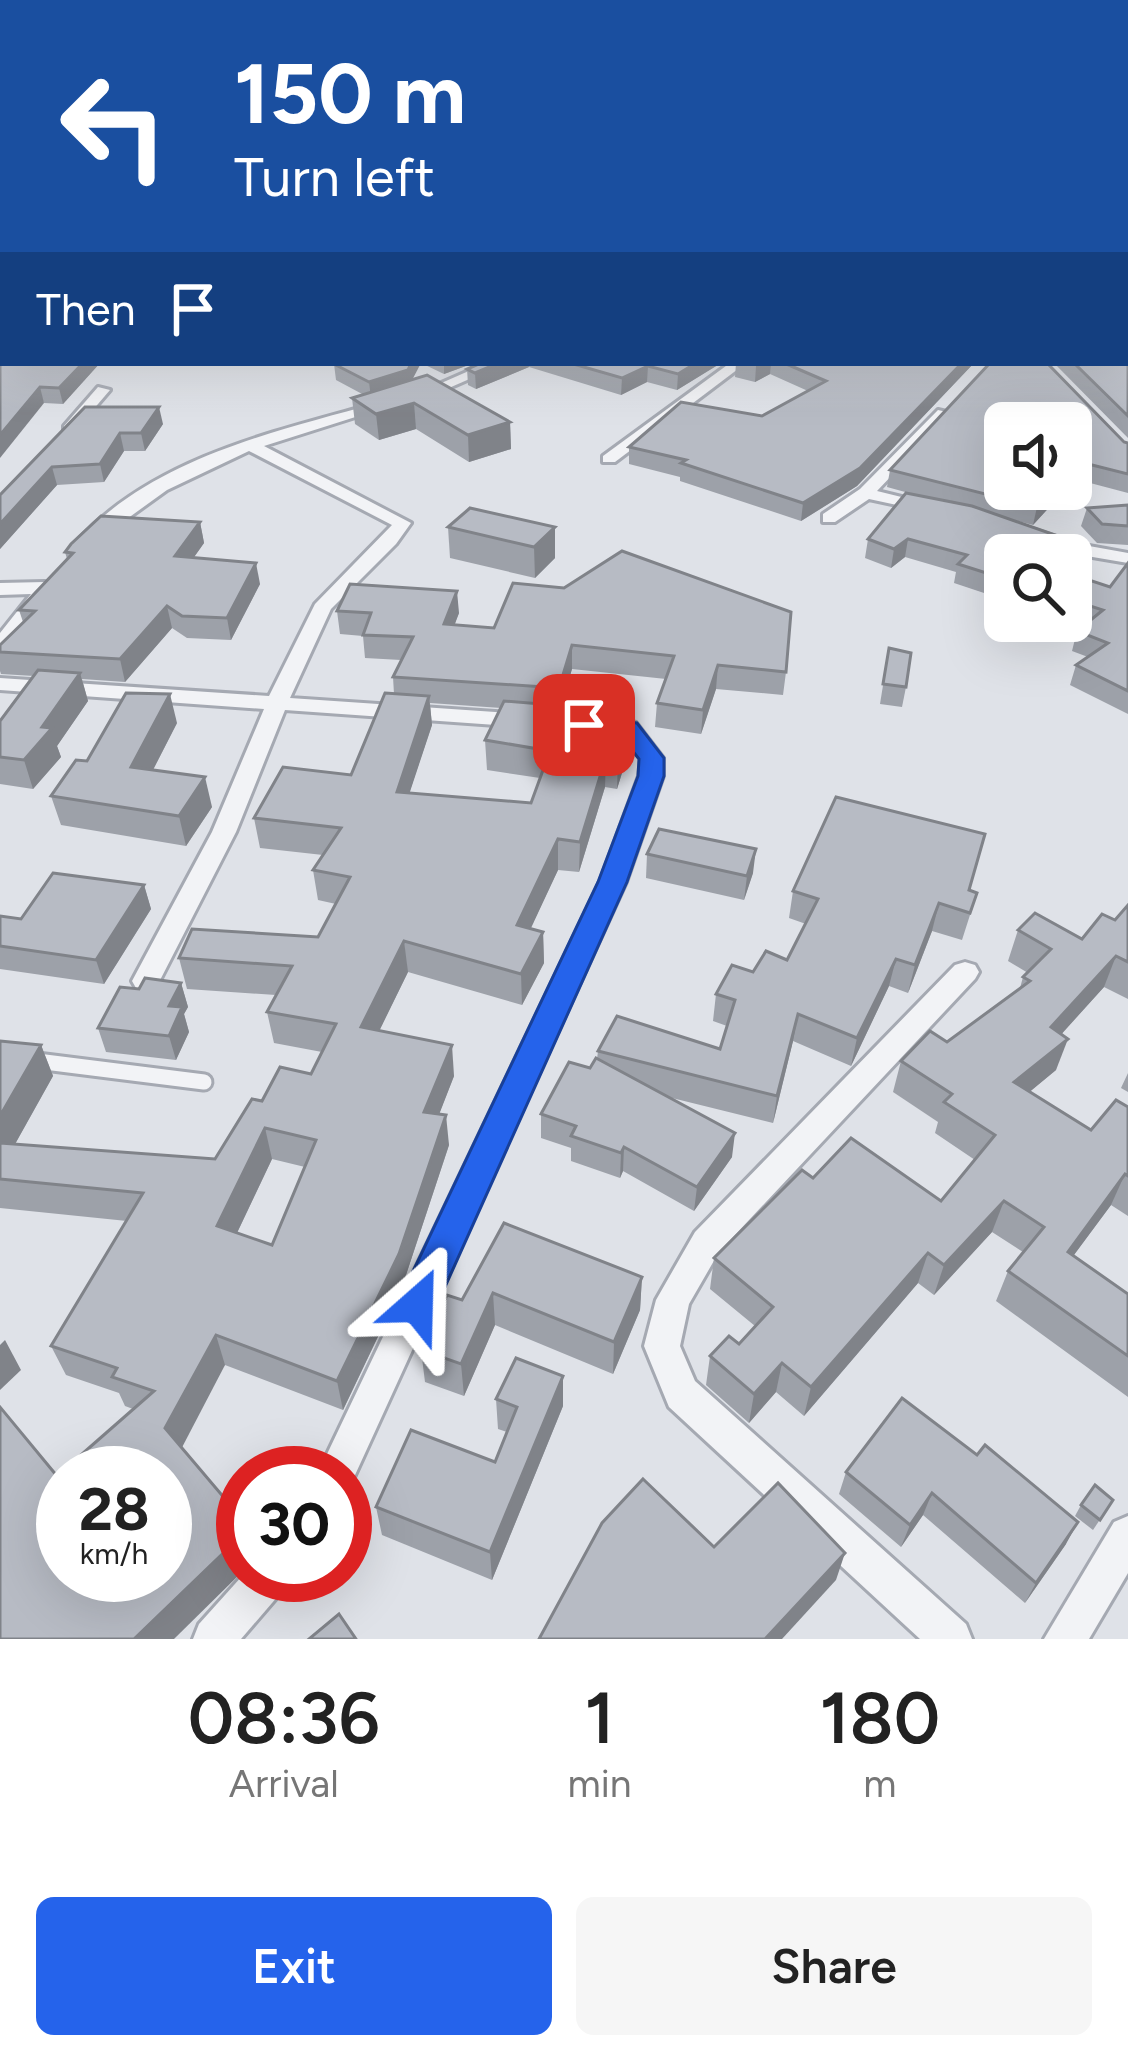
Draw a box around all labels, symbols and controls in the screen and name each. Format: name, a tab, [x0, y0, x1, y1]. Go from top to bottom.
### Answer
text: 150 m	[234, 43, 466, 144]
icon: left	[36, 48, 192, 204]
text: Turn left	[234, 145, 435, 210]
icon: arrive	[160, 276, 226, 342]
text: Then	[36, 282, 136, 336]
map controls	[984, 402, 1092, 642]
button: sound	[984, 402, 1092, 510]
button: search	[984, 534, 1092, 642]
pin	[533, 674, 635, 776]
icon: arrive	[551, 692, 617, 758]
position arrow	[354, 1242, 480, 1368]
speed limit sign: 30	[216, 1446, 372, 1602]
text: 28	[78, 1473, 150, 1545]
text: km/h	[80, 1535, 148, 1572]
text: 08:36	[188, 1675, 380, 1761]
text: 1	[584, 1675, 615, 1761]
text: 180	[819, 1675, 940, 1761]
text: Arrival	[229, 1760, 339, 1807]
text: min	[568, 1760, 632, 1807]
text: m	[863, 1760, 896, 1807]
button: Exit	[36, 1897, 552, 2035]
button: Share	[576, 1897, 1092, 2035]

